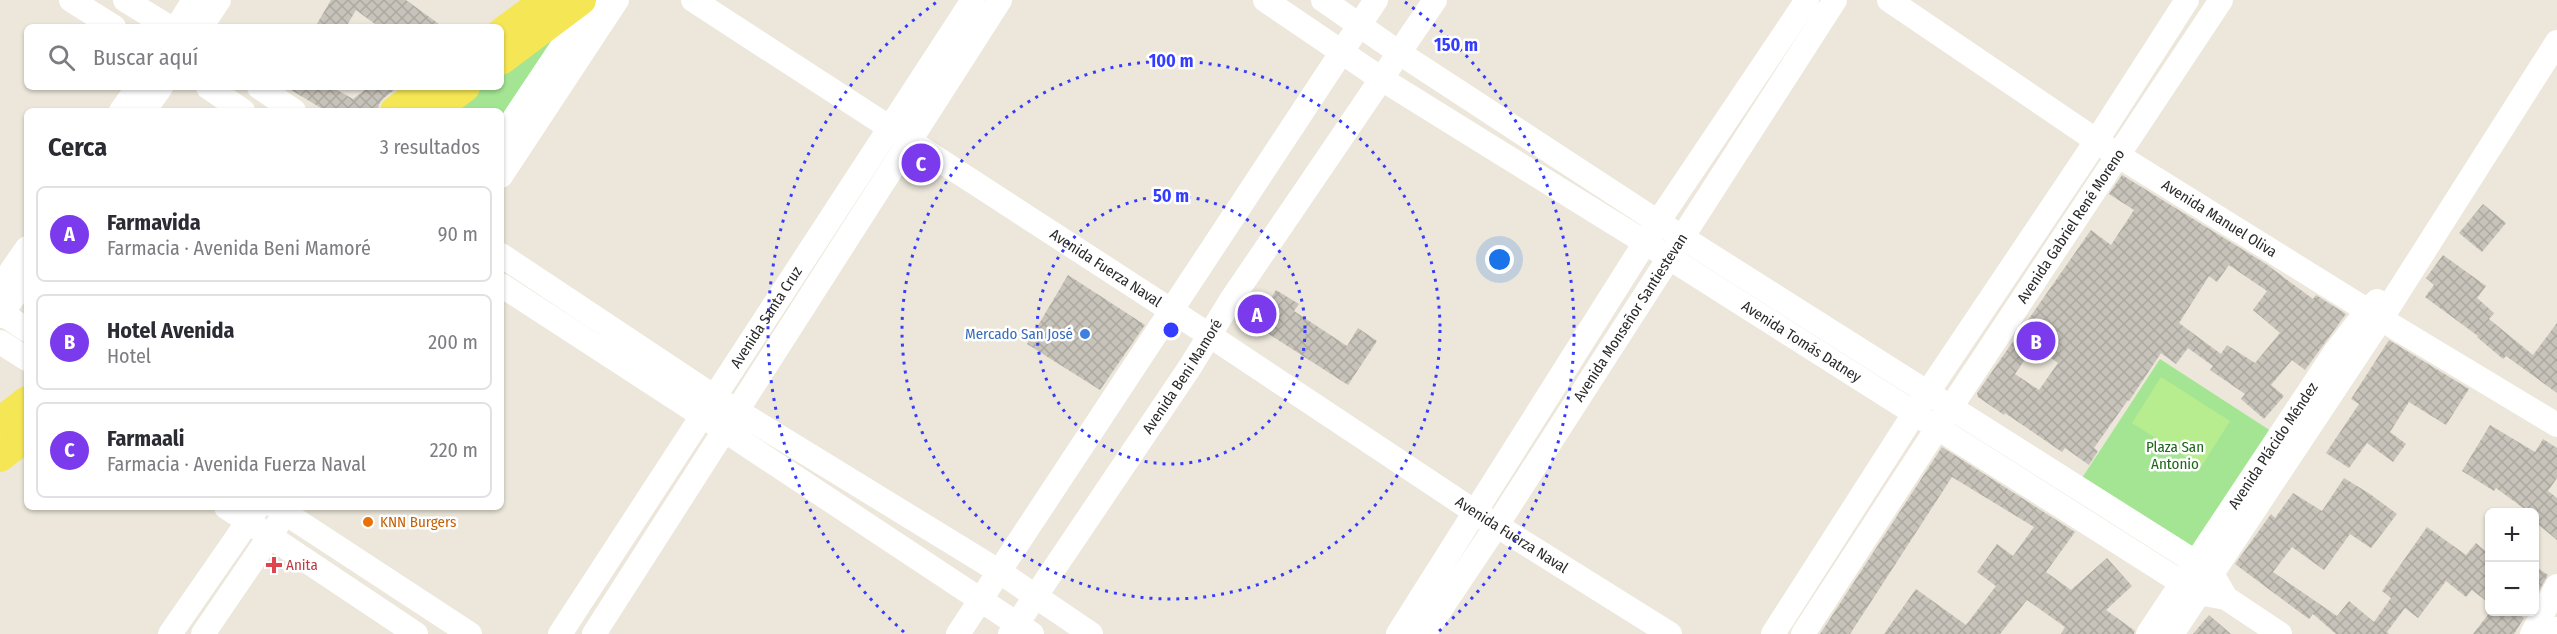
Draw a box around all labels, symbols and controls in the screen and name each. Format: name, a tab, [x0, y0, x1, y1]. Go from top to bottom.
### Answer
search box	[24, 24, 504, 90]
text: 150 m	[1434, 34, 1478, 56]
icon: search	[45, 41, 78, 74]
text: Buscar aquí	[93, 44, 198, 71]
text: 100 m	[1149, 50, 1193, 72]
text: Cerca	[48, 132, 107, 163]
text: 3 resultados	[380, 135, 480, 159]
pin: C	[902, 140, 940, 186]
street label: Avenida Gabriel René Moreno	[2013, 146, 2129, 307]
street label: Avenida Manuel Oliva	[2158, 176, 2280, 261]
text: 50 m	[1153, 185, 1189, 207]
text: Farmavida	[107, 209, 201, 236]
text: A	[64, 222, 75, 246]
text: 90 m	[438, 222, 478, 246]
street label: Avenida Fuerza Naval	[1046, 225, 1165, 311]
street label: Avenida Monseñor Santiestevan	[1570, 230, 1691, 405]
text: Farmacia · Avenida Beni Mamoré	[107, 236, 371, 260]
your location	[1485, 245, 1514, 274]
street label: Avenida Santa Cruz	[727, 263, 806, 371]
pin: A	[1238, 292, 1276, 336]
street label: Avenida Tomás Datney	[1738, 297, 1865, 386]
street label: Avenida Beni Mamoré	[1139, 316, 1226, 437]
text: Hotel Avenida	[107, 317, 235, 344]
pin: B	[2016, 318, 2056, 364]
centre of rings	[1161, 320, 1181, 340]
place label: Mercado San José	[965, 325, 1073, 343]
marker: Mercado San José	[1078, 327, 1092, 341]
text: B	[64, 330, 75, 354]
text: 200 m	[428, 330, 478, 354]
text: Hotel	[107, 344, 151, 368]
street label: Avenida Plácido Méndez	[2224, 379, 2322, 513]
text: Farmaali	[107, 425, 184, 452]
text: C	[64, 438, 75, 462]
text: 220 m	[430, 438, 478, 462]
park label: Plaza San Antonio	[2146, 438, 2204, 473]
text: Farmacia · Avenida Fuerza Naval	[107, 452, 366, 476]
street label: Avenida Fuerza Naval	[1452, 493, 1571, 577]
map controls	[2485, 508, 2539, 616]
button: +	[2485, 508, 2539, 562]
place label: KNN Burgers	[380, 513, 456, 531]
marker: KNN Burgers	[361, 515, 375, 529]
place label: Anita	[286, 556, 318, 574]
marker: Anita	[267, 558, 281, 572]
button: −	[2485, 562, 2539, 616]

